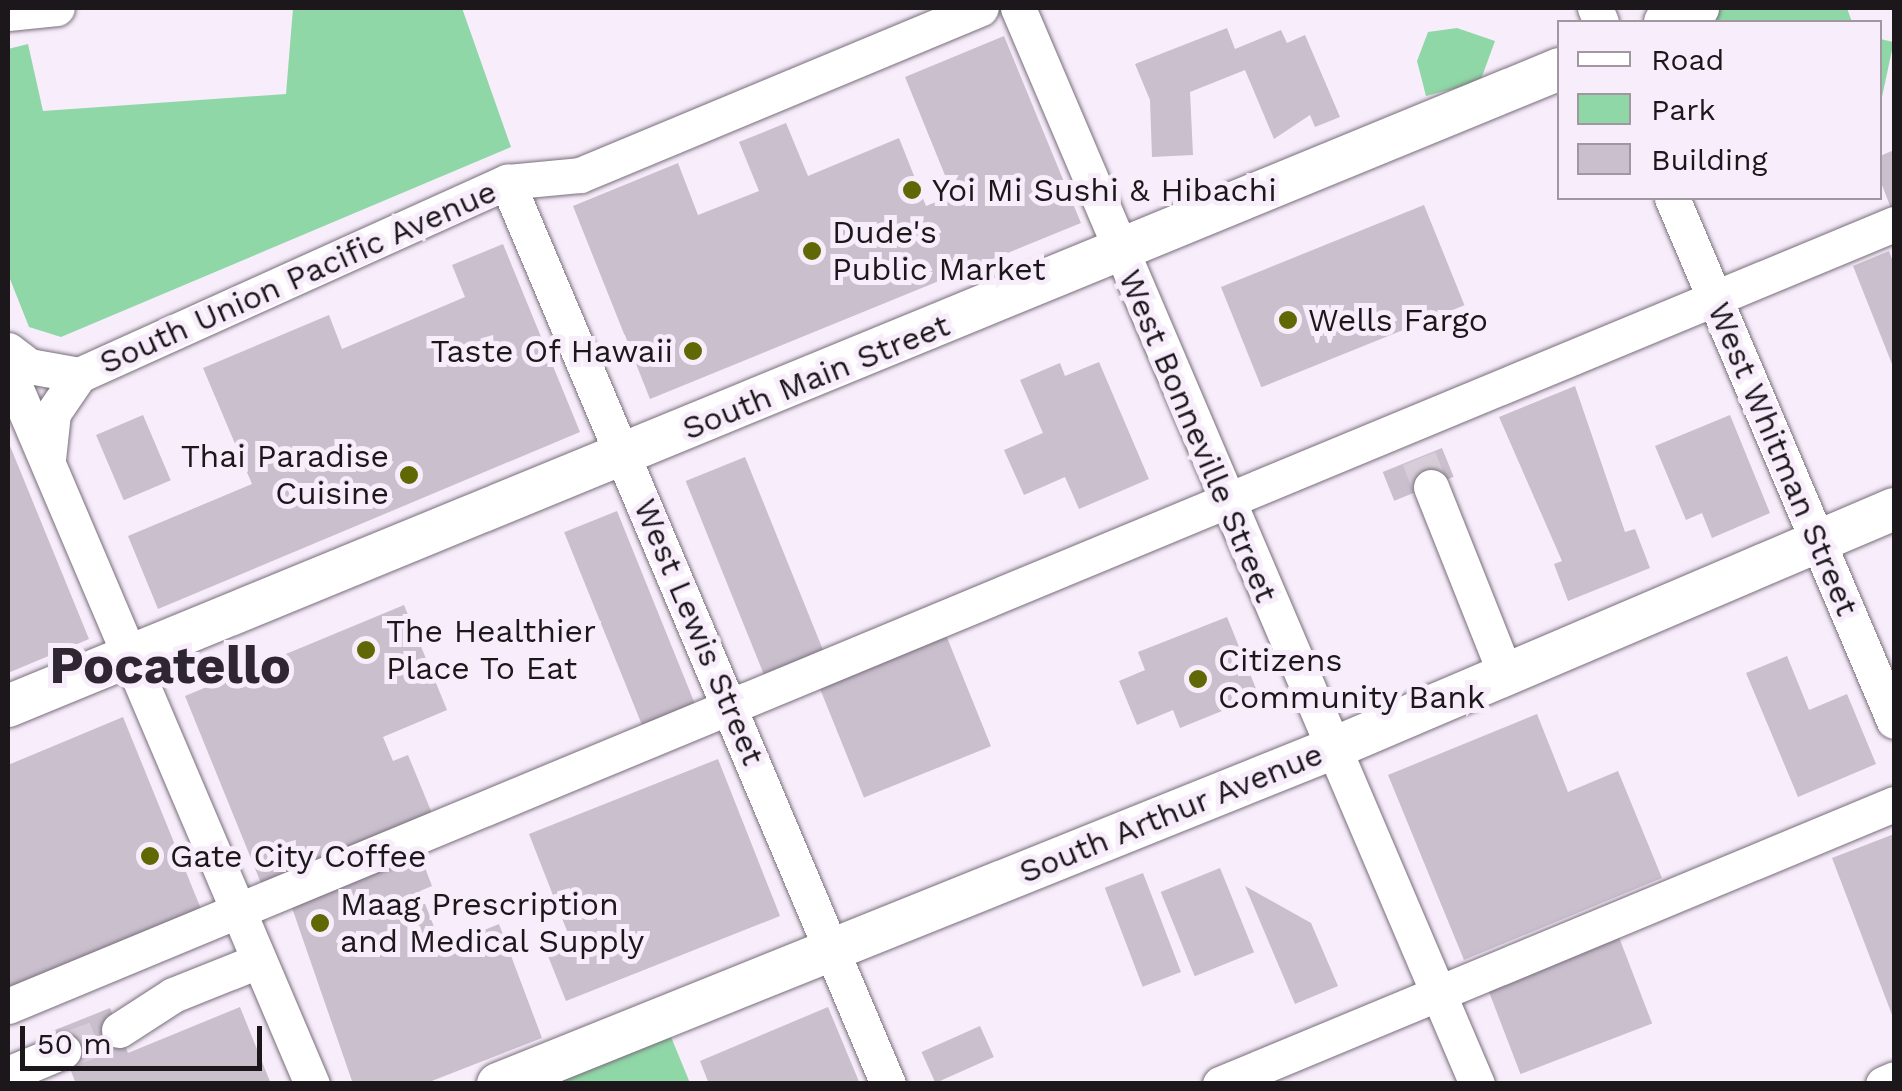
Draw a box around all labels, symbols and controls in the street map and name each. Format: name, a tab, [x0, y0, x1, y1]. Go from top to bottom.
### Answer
legend	[1557, 20, 1882, 200]
text: Road	[1651, 42, 1724, 77]
text: Park	[1651, 92, 1716, 127]
text: Building	[1651, 142, 1768, 177]
place label: Yoi Mi Sushi & Hibachi	[932, 171, 1277, 209]
street label: South Union Pacific Avenue	[93, 172, 503, 382]
marker: Yoi Mi Sushi & Hibachi	[901, 179, 923, 201]
place label: Dude's Public Market	[832, 214, 1046, 289]
marker: Dude's Public Market	[801, 240, 823, 262]
street label: West Bonneville Street	[1110, 264, 1286, 608]
street label: West Whitman Street	[1699, 296, 1867, 622]
place label: Wells Fargo	[1308, 301, 1488, 339]
street label: South Main Street	[677, 306, 955, 448]
marker: Wells Fargo	[1277, 309, 1299, 331]
place label: Taste Of Hawaii	[429, 332, 673, 370]
marker: Taste Of Hawaii	[682, 340, 704, 362]
place label: Thai Paradise Cuisine	[181, 438, 389, 513]
marker: Thai Paradise Cuisine	[398, 464, 420, 486]
street label: West Lewis Street	[626, 493, 772, 771]
place label: The Healthier Place To Eat	[386, 613, 596, 688]
district label: Pocatello	[49, 635, 291, 697]
marker: The Healthier Place To Eat	[355, 639, 377, 661]
place label: Citizens Community Bank	[1218, 642, 1486, 717]
marker: Citizens Community Bank	[1187, 668, 1209, 690]
street label: South Arthur Avenue	[1012, 734, 1330, 892]
place label: Gate City Coffee	[170, 837, 427, 875]
marker: Gate City Coffee	[139, 845, 161, 867]
place label: Maag Prescription and Medical Supply	[340, 886, 645, 961]
marker: Maag Prescription and Medical Supply	[309, 912, 331, 934]
scale bar	[25, 1006, 268, 1068]
text: 50 m	[37, 1026, 112, 1061]

